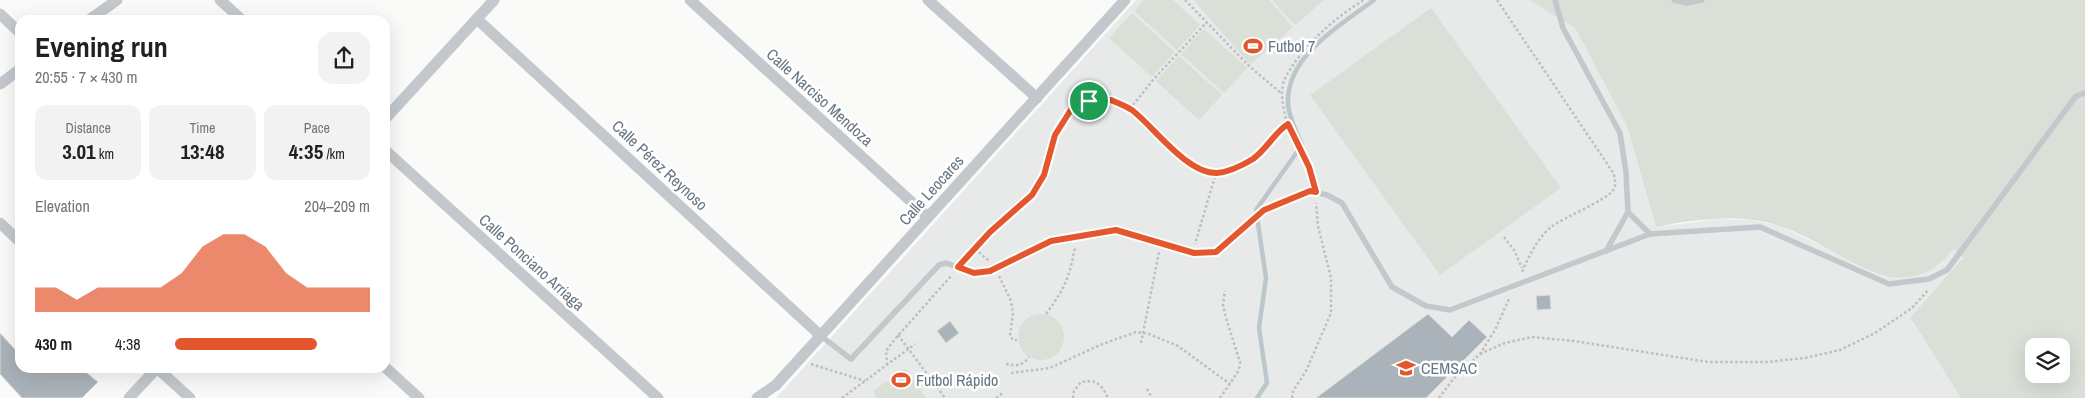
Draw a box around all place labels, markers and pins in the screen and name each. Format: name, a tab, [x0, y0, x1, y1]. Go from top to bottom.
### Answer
sports icon: Futbol 7	[1242, 35, 1264, 57]
place label: Futbol 7	[1268, 35, 1315, 57]
pin	[1068, 80, 1110, 122]
school or university icon: CEMSAC	[1395, 357, 1417, 379]
place label: CEMSAC	[1421, 357, 1477, 379]
sports icon: Futbol Rápido	[890, 369, 912, 391]
place label: Futbol Rápido	[916, 369, 998, 391]

